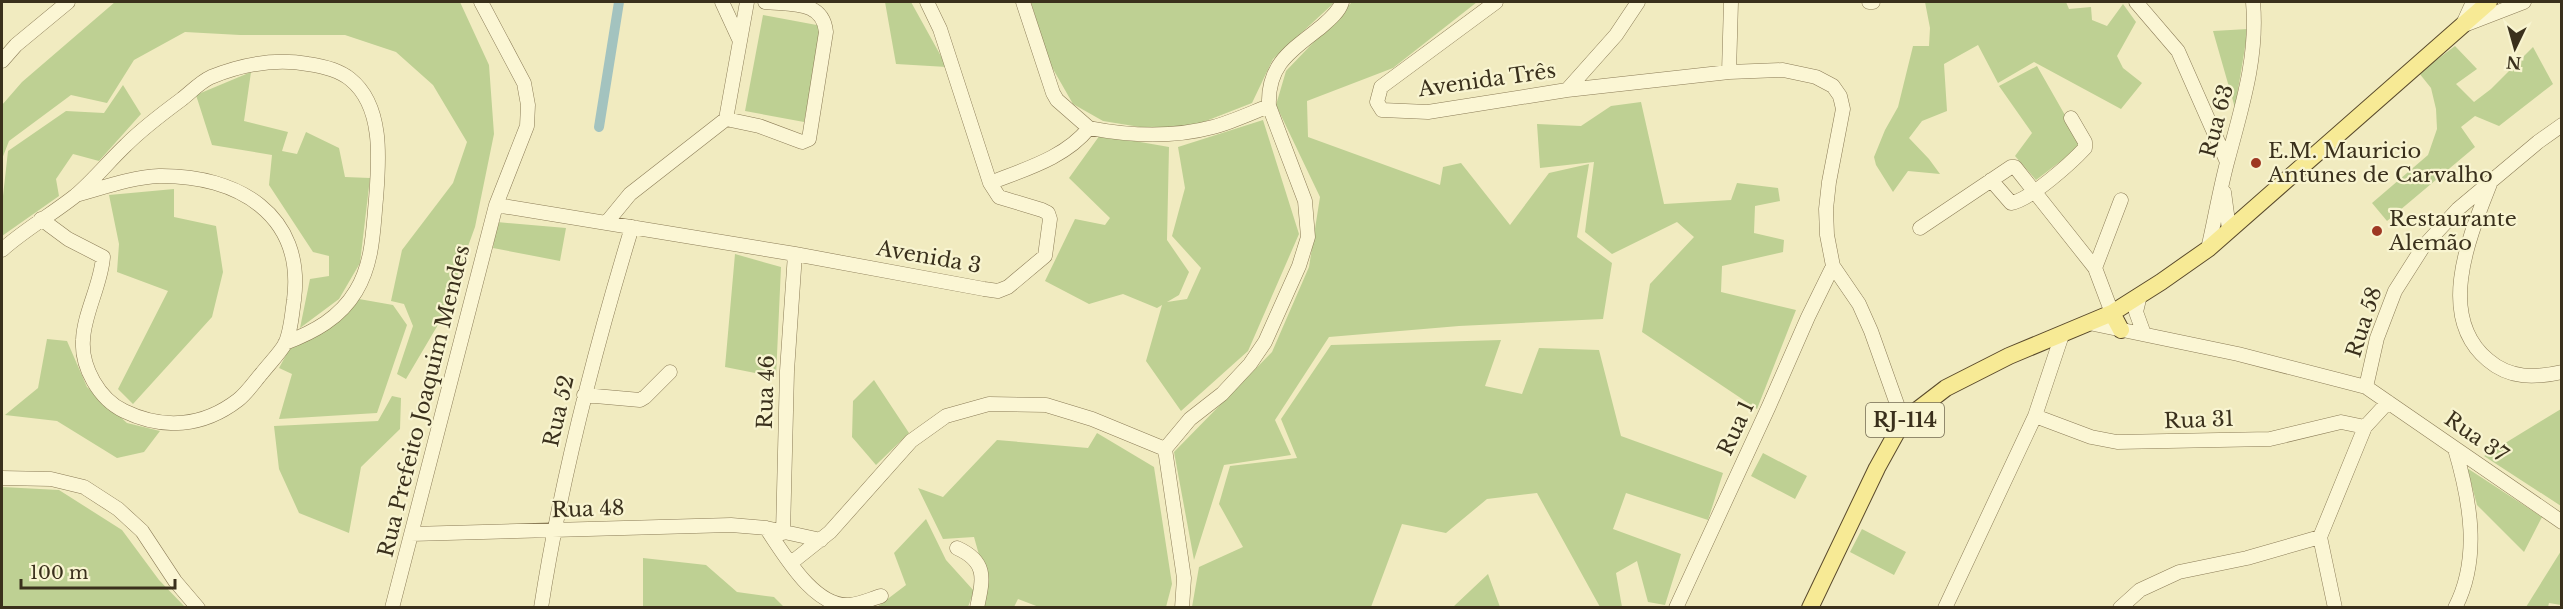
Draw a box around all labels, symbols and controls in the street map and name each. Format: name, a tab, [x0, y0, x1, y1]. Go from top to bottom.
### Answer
north arrow	[2485, 18, 2545, 78]
text: N	[2505, 52, 2522, 74]
street label: Avenida Três	[1416, 57, 1557, 103]
street label: Rua 63	[2195, 82, 2239, 160]
place label: E.M. Mauricio Antunes de Carvalho	[2267, 138, 2493, 188]
marker: E.M. Mauricio Antunes de Carvalho	[2249, 156, 2263, 170]
place label: Restaurante Alemão	[2388, 206, 2517, 256]
marker: Restaurante Alemão	[2370, 224, 2384, 238]
street label: Avenida 3	[874, 235, 983, 279]
street label: Rua Prefeito Joaquim Mendes	[373, 242, 475, 560]
street label: Rua 58	[2340, 283, 2388, 361]
street label: Rua 46	[752, 355, 780, 429]
street label: Rua 52	[538, 373, 580, 449]
street label: Rua 1	[1712, 396, 1760, 460]
road number: RJ-114	[1866, 403, 1944, 437]
street label: Rua 31	[2163, 406, 2235, 434]
street label: Rua 37	[2439, 406, 2513, 468]
street label: Rua 48	[551, 495, 625, 523]
scale bar	[21, 552, 176, 590]
text: 100 m	[30, 562, 88, 584]

